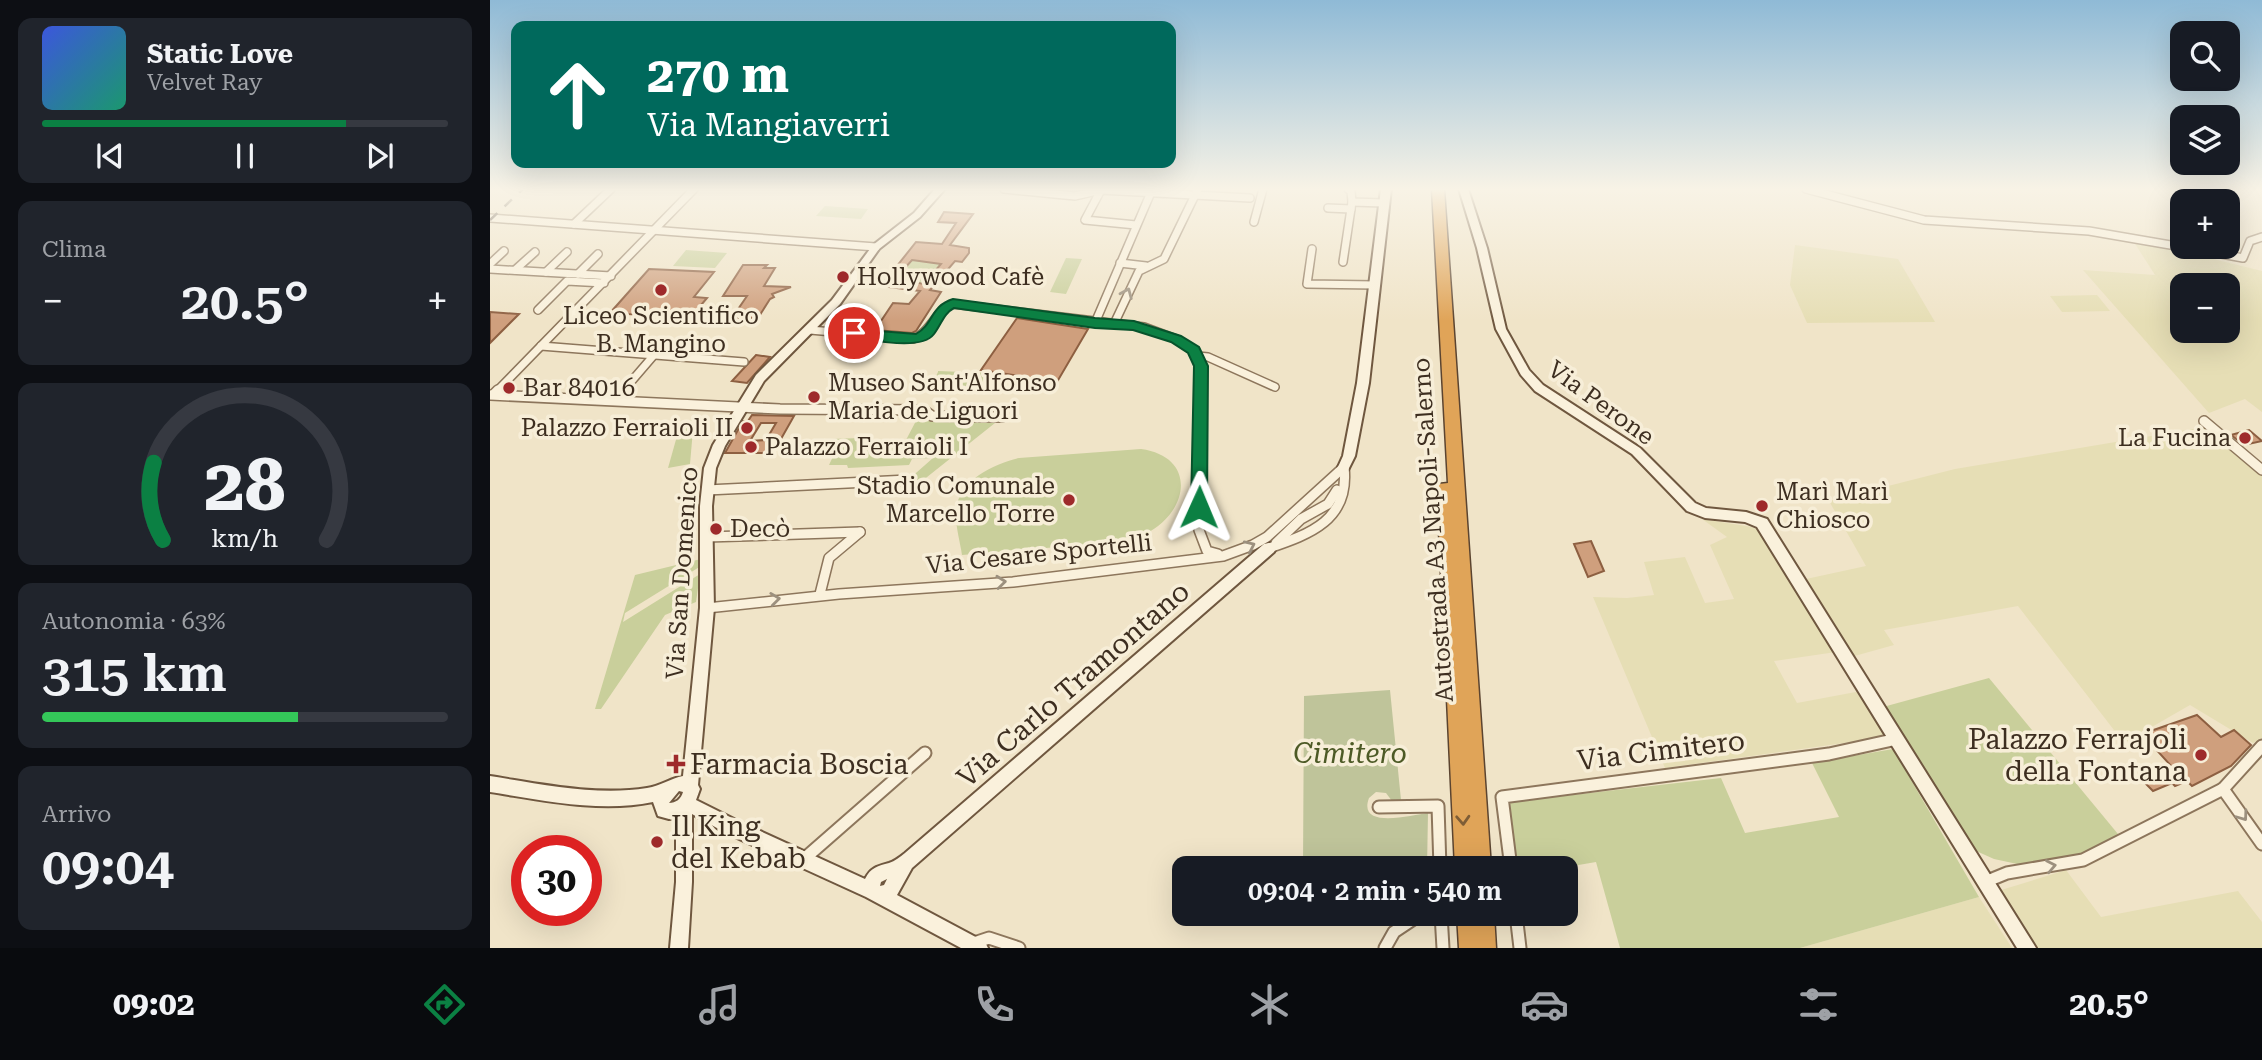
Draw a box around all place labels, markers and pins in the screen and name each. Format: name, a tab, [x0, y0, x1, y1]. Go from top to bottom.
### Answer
place label: Hollywood Cafè	[857, 263, 1044, 291]
marker: Hollywood Cafè	[835, 269, 851, 285]
marker: Liceo Scientifico B. Mangino	[653, 282, 669, 298]
place label: Liceo Scientifico B. Mangino	[563, 302, 759, 358]
pin	[824, 303, 884, 363]
place label: Museo Sant'Alfonso Maria de Liguori	[828, 369, 1057, 425]
place label: Bar 84016	[523, 374, 635, 402]
marker: Bar 84016	[501, 380, 517, 396]
marker: Museo Sant'Alfonso Maria de Liguori	[806, 389, 822, 405]
place label: Palazzo Ferraioli II	[521, 414, 733, 442]
marker: Palazzo Ferraioli II	[739, 420, 755, 436]
place label: La Fucina	[2118, 424, 2231, 452]
marker: La Fucina	[2237, 430, 2253, 446]
place label: Palazzo Ferraioli I	[765, 433, 968, 461]
marker: Palazzo Ferraioli I	[743, 439, 759, 455]
place label: Stadio Comunale Marcello Torre	[857, 472, 1055, 528]
place label: Marì Marì Chiosco	[1776, 478, 1889, 534]
marker: Stadio Comunale Marcello Torre	[1061, 492, 1077, 508]
marker: Marì Marì Chiosco	[1754, 498, 1770, 514]
place label: Decò	[730, 515, 790, 543]
marker: Decò	[708, 521, 724, 537]
place label: Palazzo Ferrajoli della Fontana	[1968, 723, 2187, 788]
marker: Palazzo Ferrajoli della Fontana	[2193, 747, 2209, 763]
place label: Farmacia Boscia	[690, 748, 908, 781]
marker: Farmacia Boscia	[668, 756, 684, 772]
place label: Il King del Kebab	[671, 810, 806, 875]
marker: Il King del Kebab	[649, 834, 665, 850]

